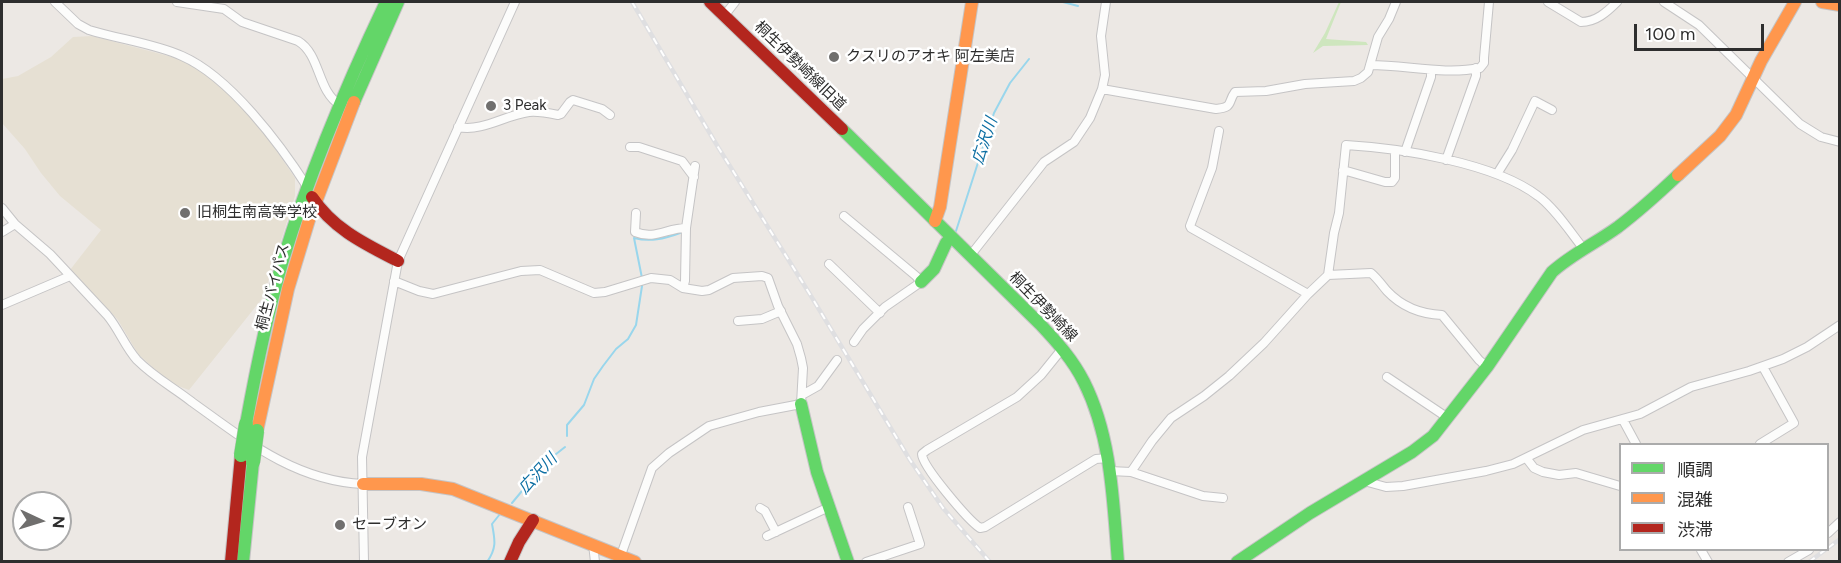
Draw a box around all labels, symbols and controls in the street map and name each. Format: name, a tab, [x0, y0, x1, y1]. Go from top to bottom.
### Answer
scale bar	[1637, 12, 1768, 50]
street label: 桐生伊勢崎線旧道	[751, 18, 849, 114]
text: 100 m	[1645, 23, 1695, 45]
place label: クスリのアオキ 阿左美店	[846, 48, 1015, 66]
marker: クスリのアオキ 阿左美店	[827, 50, 841, 64]
place label: 3 Peak	[503, 97, 547, 115]
marker: 3 Peak	[484, 99, 498, 113]
water label: 広沢川	[968, 115, 1002, 167]
place label: 旧桐生南高等学校	[197, 204, 317, 222]
marker: 旧桐生南高等学校	[178, 206, 192, 220]
street label: 桐生バイパス	[253, 241, 293, 333]
street label: 桐生伊勢崎線	[1005, 268, 1081, 346]
legend	[1619, 443, 1829, 551]
water label: 広沢川	[515, 450, 561, 498]
text: 順調	[1677, 459, 1713, 481]
text: 混雑	[1677, 489, 1713, 511]
north arrow	[12, 491, 72, 551]
text: N	[49, 515, 68, 529]
place label: セーブオン	[352, 516, 427, 534]
marker: セーブオン	[333, 518, 347, 532]
text: 渋滞	[1677, 519, 1713, 541]

